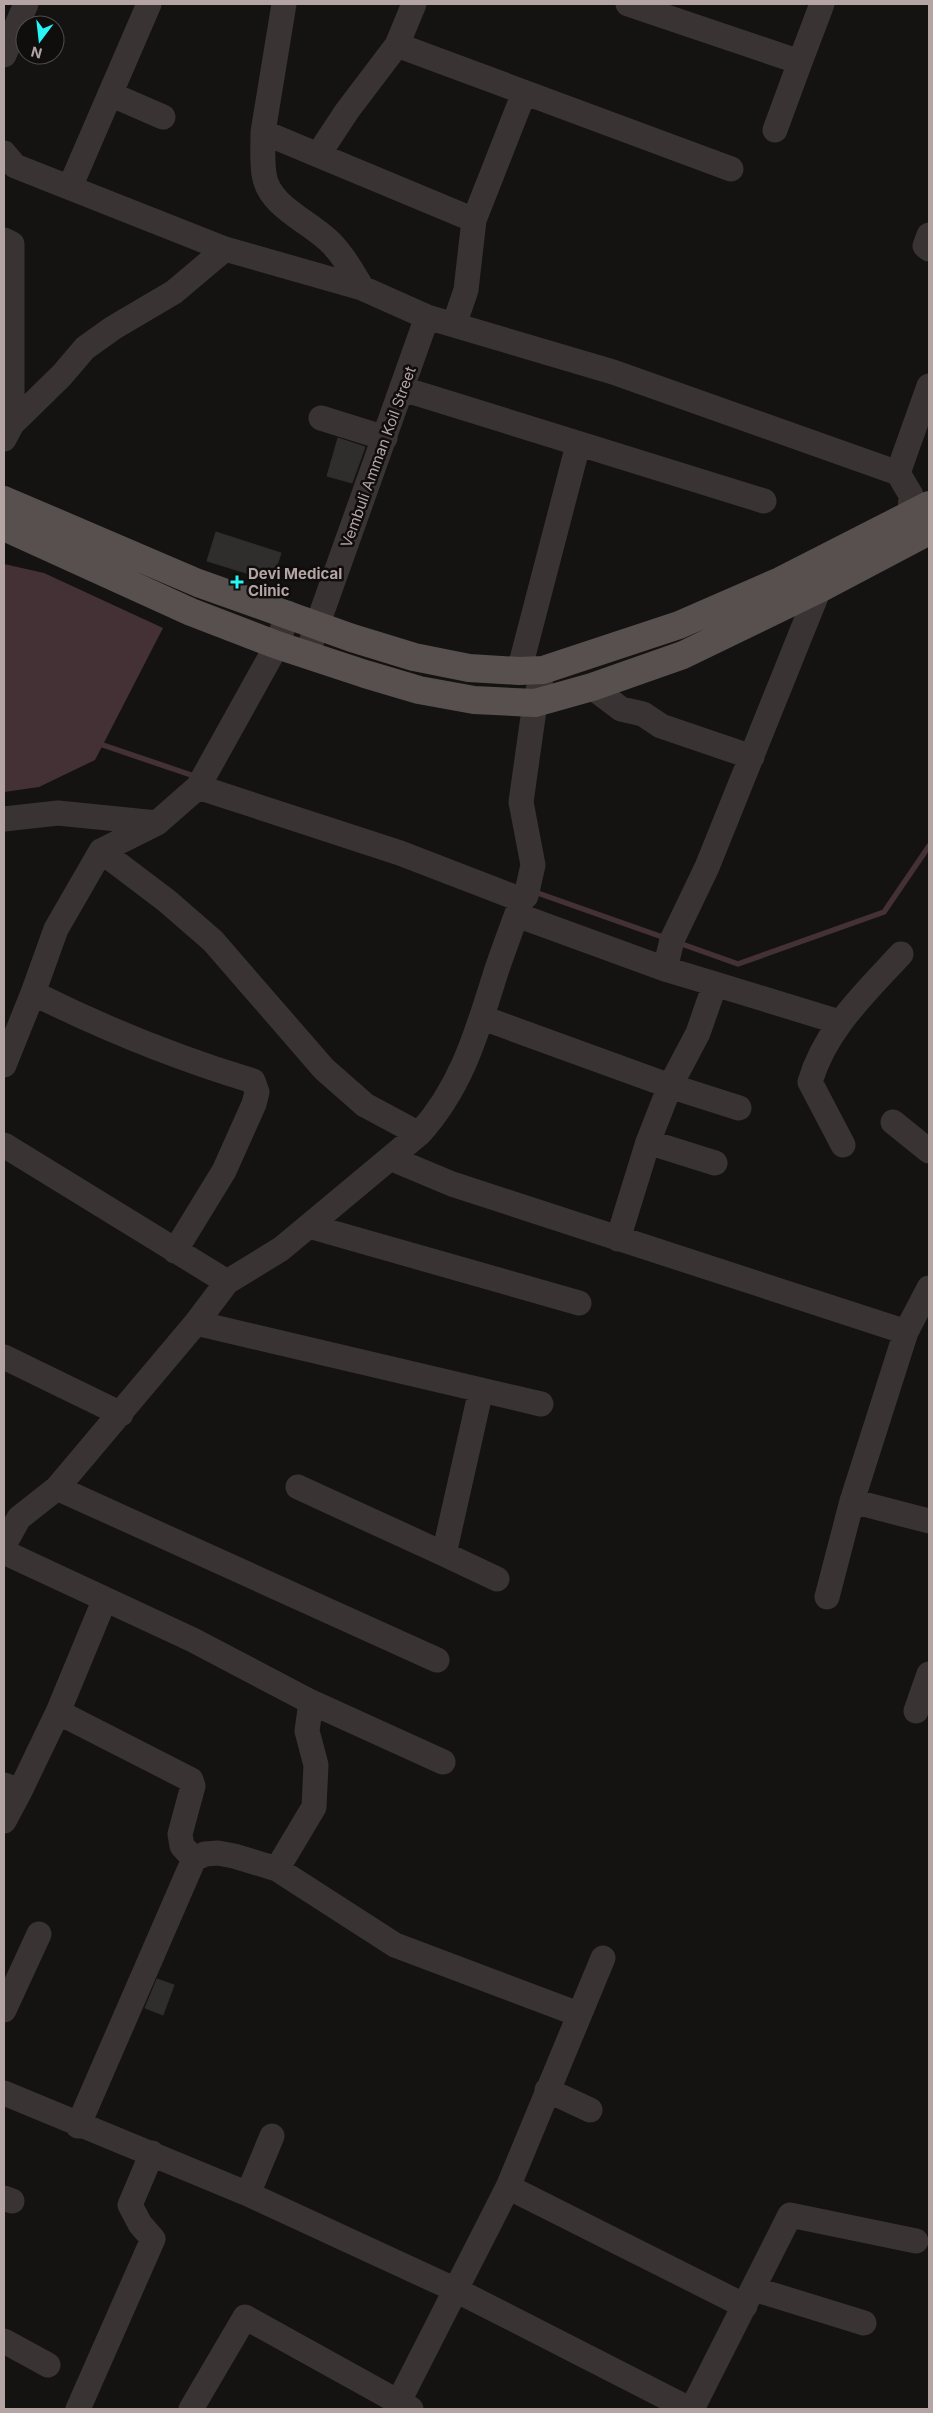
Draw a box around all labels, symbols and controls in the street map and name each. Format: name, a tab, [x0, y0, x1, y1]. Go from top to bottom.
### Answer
north arrow	[15, 15, 65, 65]
text: N	[29, 43, 44, 63]
street label: Vembuli Amman Koil Street	[336, 364, 420, 550]
place label: Devi Medical Clinic	[248, 564, 342, 600]
marker: Devi Medical Clinic	[230, 575, 244, 589]

